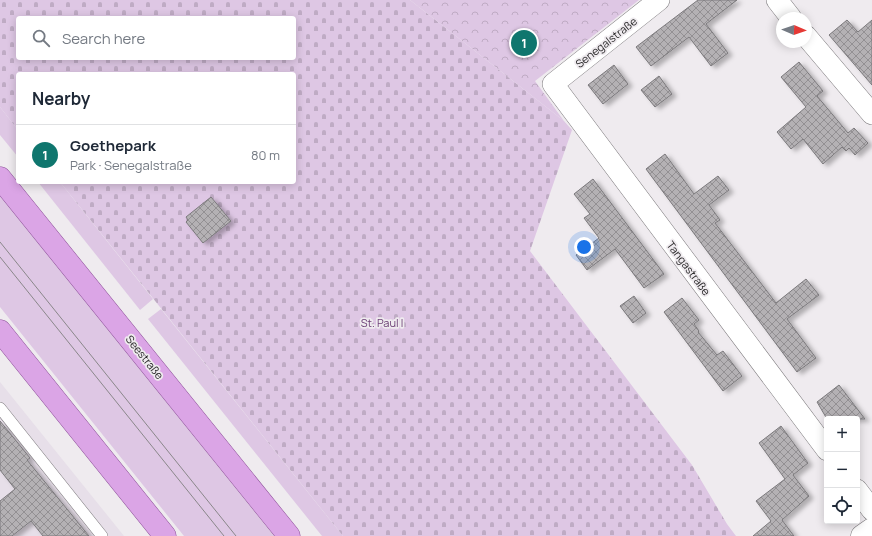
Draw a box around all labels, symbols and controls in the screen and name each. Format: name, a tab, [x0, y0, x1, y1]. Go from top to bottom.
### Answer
north arrow	[776, 12, 812, 48]
street label: Senegalstraße	[572, 13, 640, 71]
search box	[16, 16, 296, 60]
icon: search	[30, 27, 52, 49]
text: Search here	[62, 28, 145, 49]
pin: 1	[511, 28, 537, 58]
text: Nearby	[32, 87, 90, 110]
text: Goethepark	[70, 135, 156, 156]
text: 1	[42, 146, 48, 164]
text: 80 m	[251, 146, 280, 164]
text: Park · Senegalstraße	[70, 156, 192, 174]
your location	[574, 237, 594, 257]
street label: Tangastraße	[664, 238, 715, 299]
park label: St. Paul I	[361, 315, 403, 330]
street label: Seestraße	[123, 332, 168, 383]
map controls	[824, 416, 860, 524]
button: +	[824, 416, 860, 452]
button: −	[824, 452, 860, 488]
button: locate	[824, 488, 860, 524]

